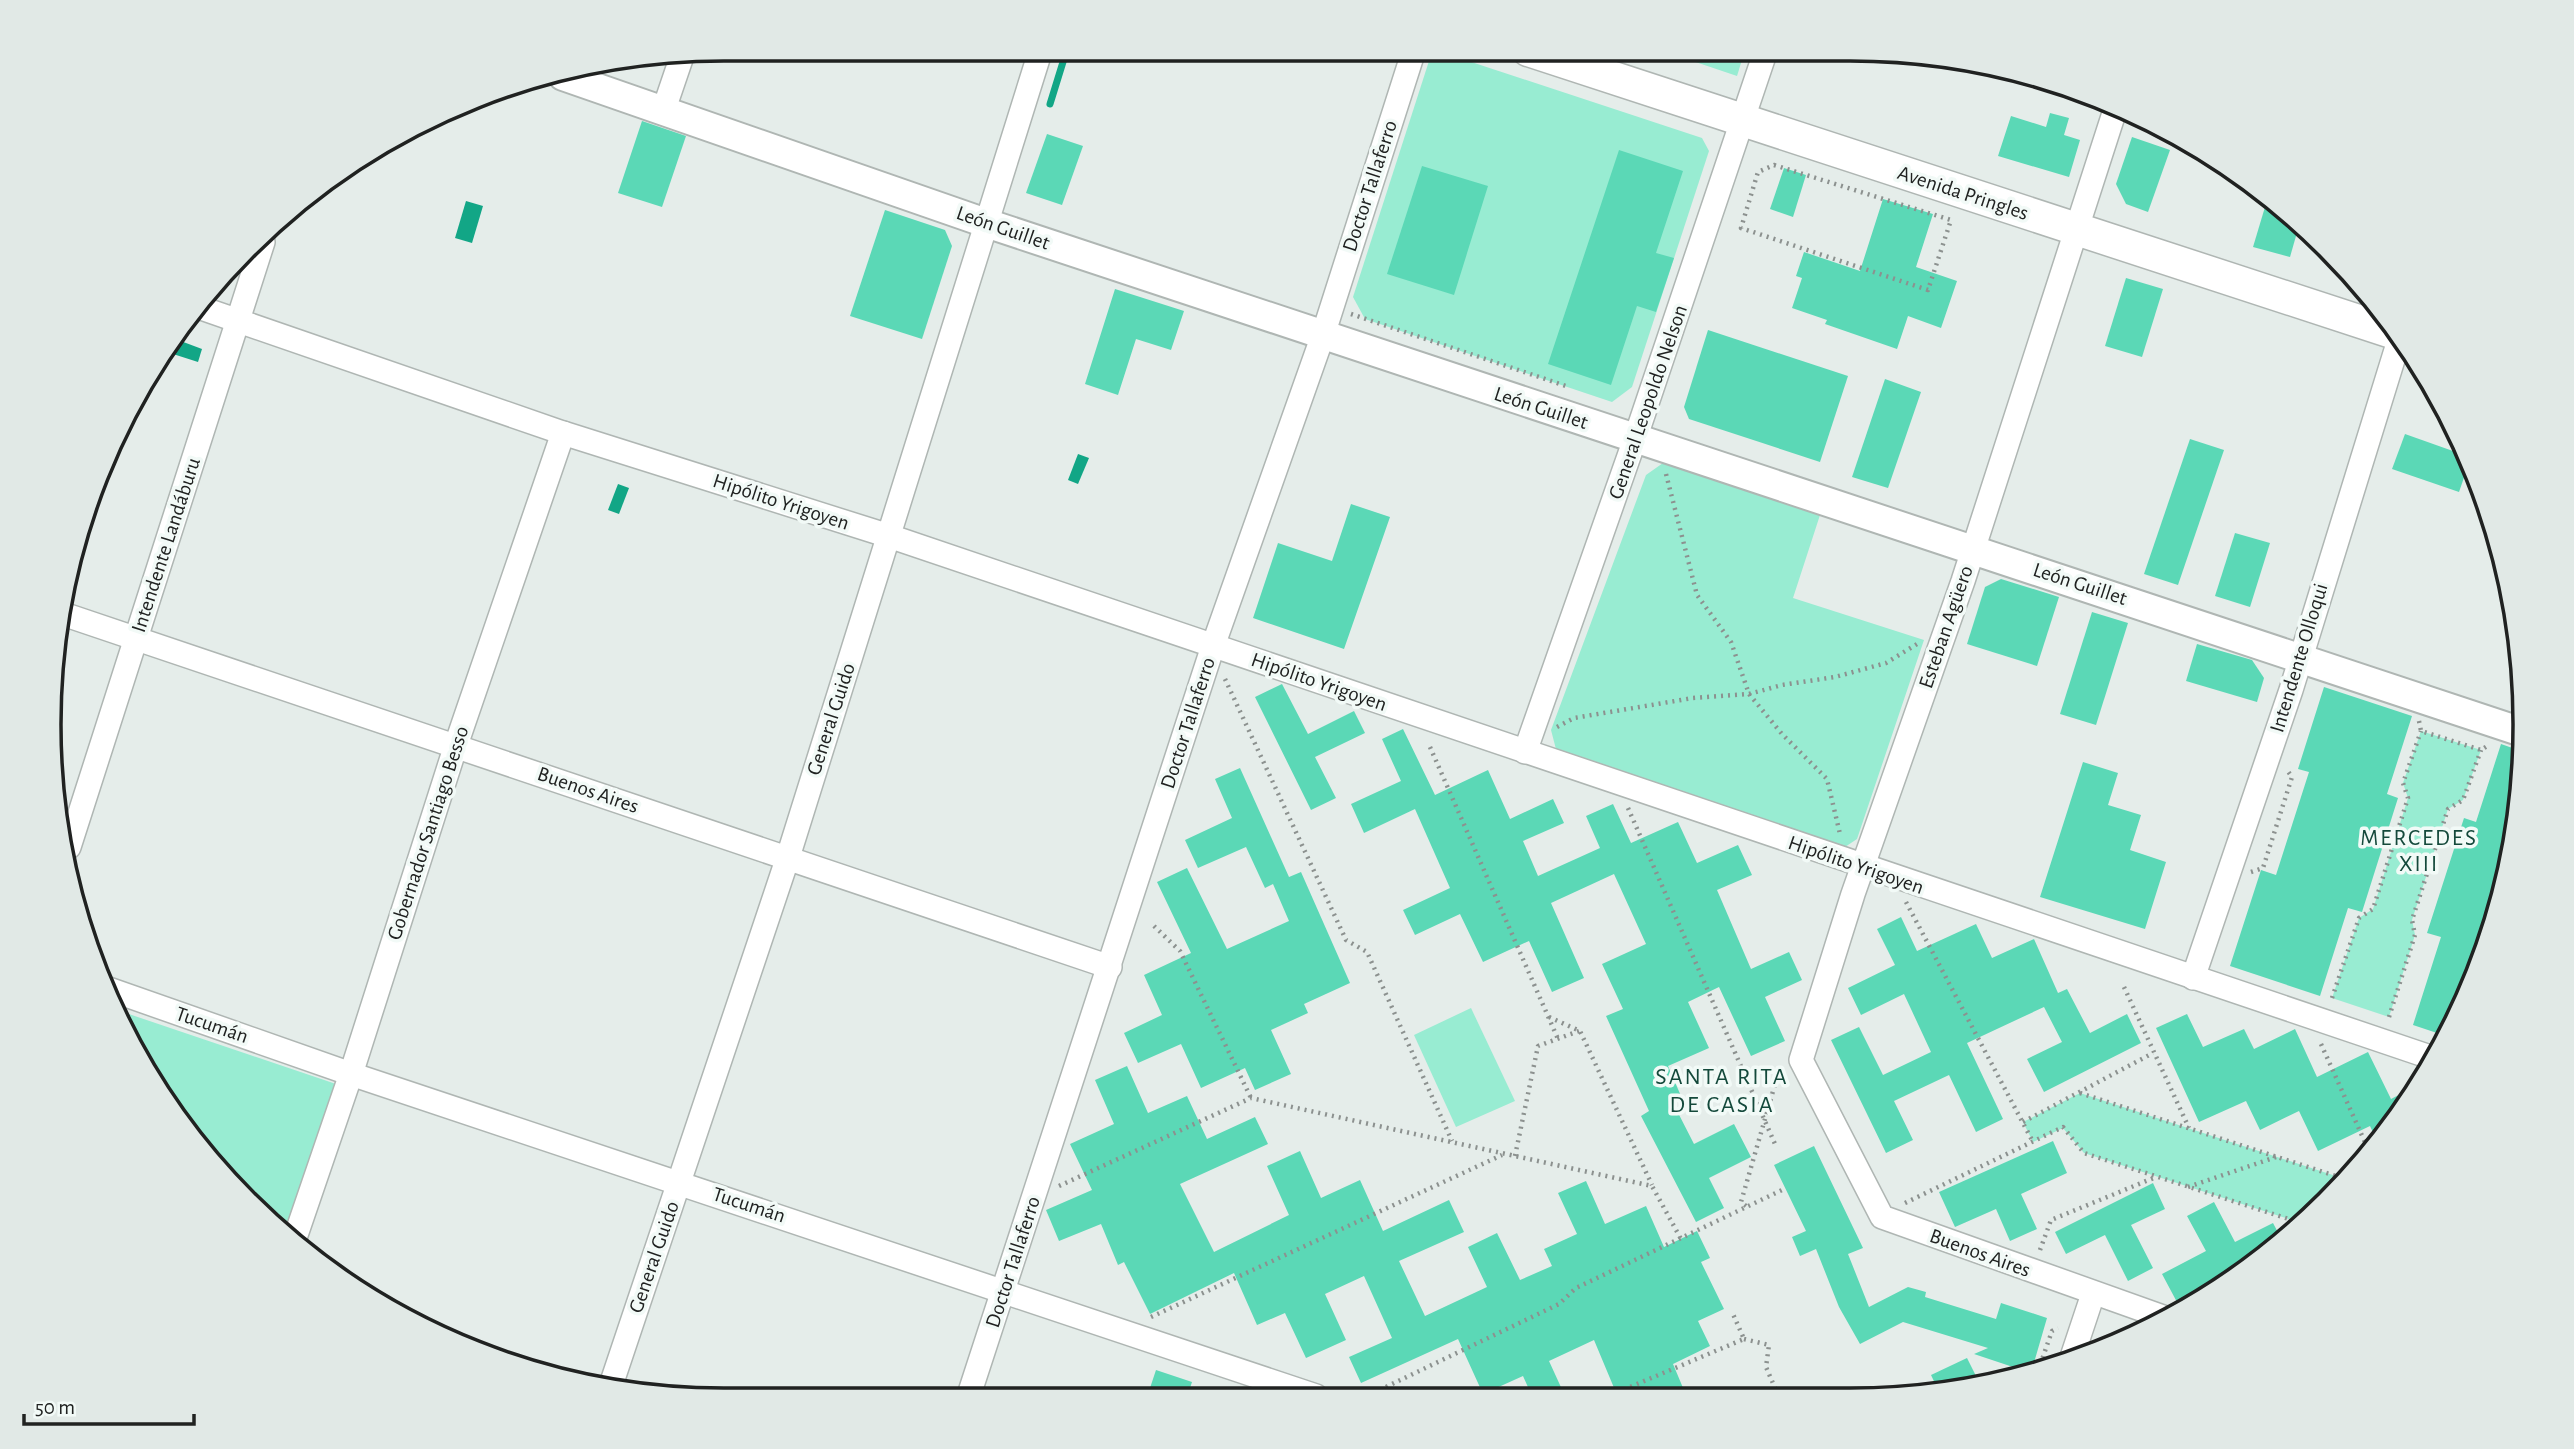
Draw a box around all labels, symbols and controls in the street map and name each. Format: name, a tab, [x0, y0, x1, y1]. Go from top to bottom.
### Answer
street label: Doctor Tallaferro	[1339, 118, 1401, 254]
street label: Avenida Pringles	[1895, 162, 2031, 224]
street label: León Guillet	[954, 202, 1053, 254]
street label: General Leopoldo Nelson	[1605, 302, 1691, 502]
street label: León Guillet	[1492, 383, 1591, 433]
street label: Intendente Landáburu	[128, 455, 204, 635]
street label: Hipólito Yrigoyen	[710, 470, 852, 534]
street label: León Guillet	[2031, 559, 2130, 609]
street label: Esteban Agüero	[1915, 563, 1977, 691]
street label: Intendente Olloqui	[2266, 581, 2332, 735]
street label: Hipólito Yrigoyen	[1248, 649, 1390, 715]
street label: Doctor Tallaferro	[1157, 655, 1219, 791]
street label: General Guido	[803, 660, 859, 778]
street label: Gobernador Santiago Besso	[383, 724, 473, 942]
street label: Buenos Aires	[535, 763, 641, 817]
district label: MERCEDES XIII	[2360, 827, 2478, 876]
street label: Hipólito Yrigoyen	[1785, 832, 1927, 898]
street label: Tucumán	[173, 1003, 251, 1047]
district label: SANTA RITA DE CASIA	[1655, 1065, 1789, 1117]
street label: Tucumán	[710, 1183, 788, 1227]
street label: Doctor Tallaferro	[982, 1194, 1044, 1330]
street label: General Guido	[625, 1199, 683, 1315]
street label: Buenos Aires	[1927, 1225, 2033, 1281]
scale bar	[24, 1382, 194, 1426]
text: 50 m	[35, 1397, 75, 1418]

